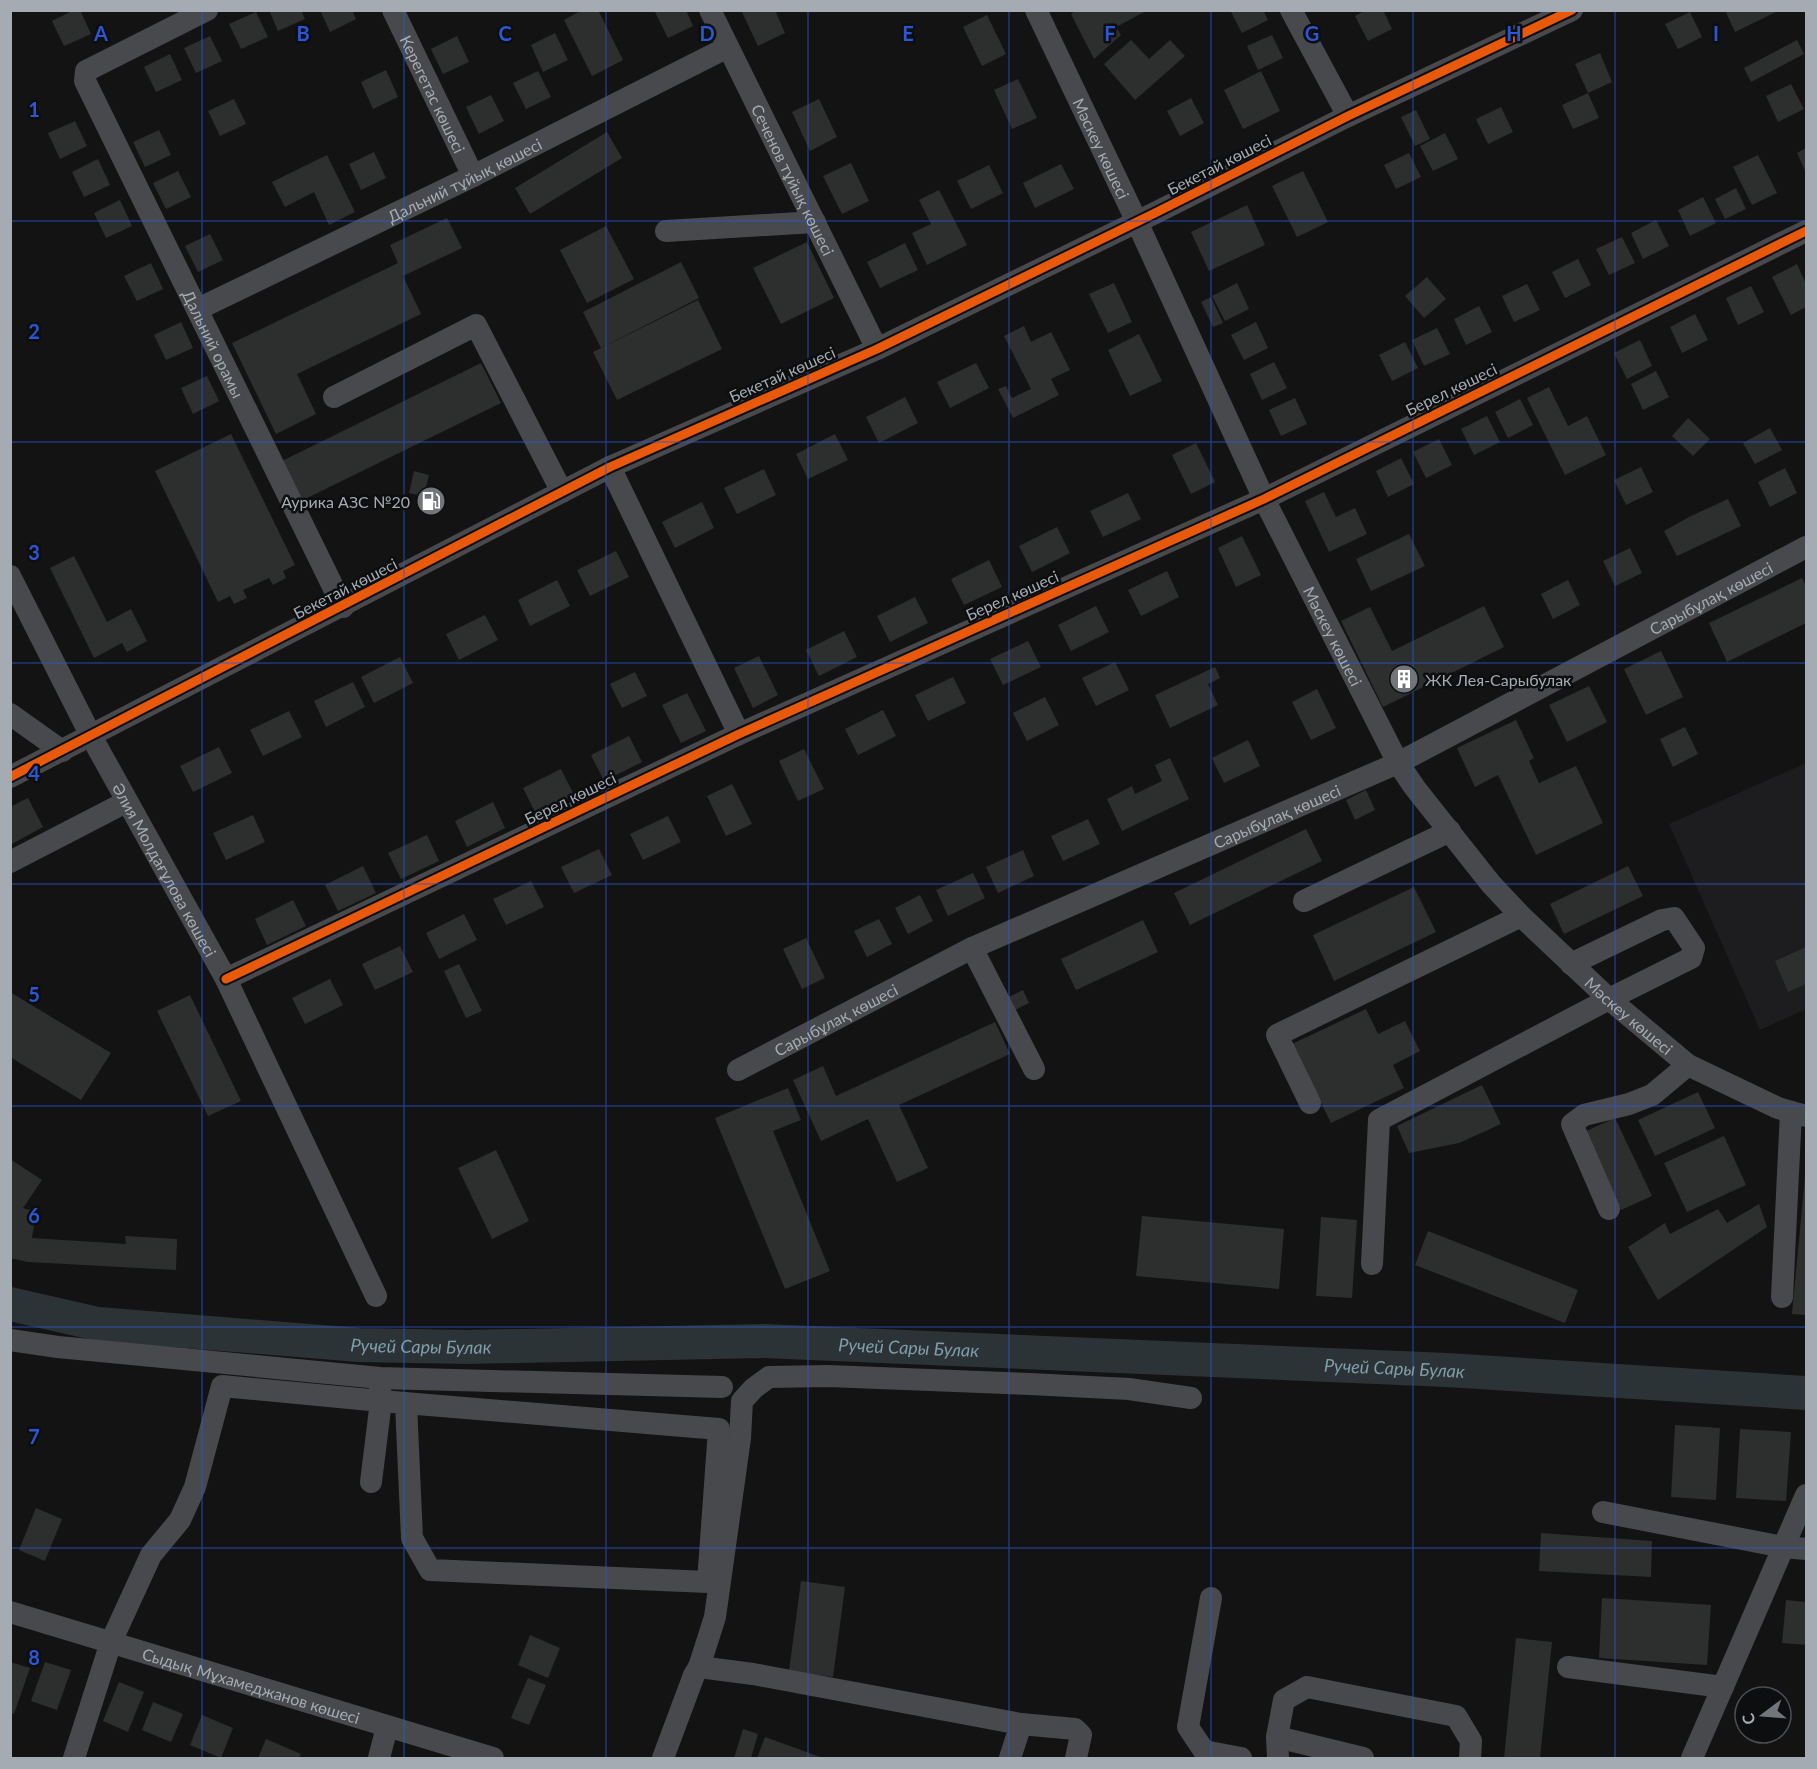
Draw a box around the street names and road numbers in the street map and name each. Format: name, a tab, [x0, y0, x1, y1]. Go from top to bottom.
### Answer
street label: Керегетас көшесі	[397, 32, 470, 156]
street label: Мәскеу көшесі	[1070, 95, 1134, 202]
street label: Сеченов тұйық көшесі	[748, 101, 839, 258]
street label: Бекетай көшесі	[1164, 130, 1274, 198]
street label: Дальний тұйық көшесі	[384, 134, 545, 226]
street label: Дальний орамы	[179, 286, 248, 401]
street label: Бекетай көшесі	[726, 342, 838, 406]
street label: Берел көшесі	[1402, 359, 1500, 419]
street label: Бекетай көшесі	[290, 554, 400, 622]
street label: Сарыбұлақ көшесі	[1646, 557, 1775, 638]
street label: Берел көшесі	[963, 566, 1061, 624]
street label: Мәскеу көшесі	[1300, 583, 1367, 689]
street label: Берел көшесі	[521, 768, 619, 828]
street label: Әлия Молдағұлова көшесі	[109, 779, 221, 960]
street label: Сарыбұлақ көшесі	[1210, 780, 1343, 852]
street label: Мәскеу көшесі	[1581, 972, 1677, 1058]
street label: Сарыбұлақ көшесі	[771, 979, 900, 1059]
street label: Сыдық Мұхамеджанов көшесі	[140, 1643, 362, 1727]

